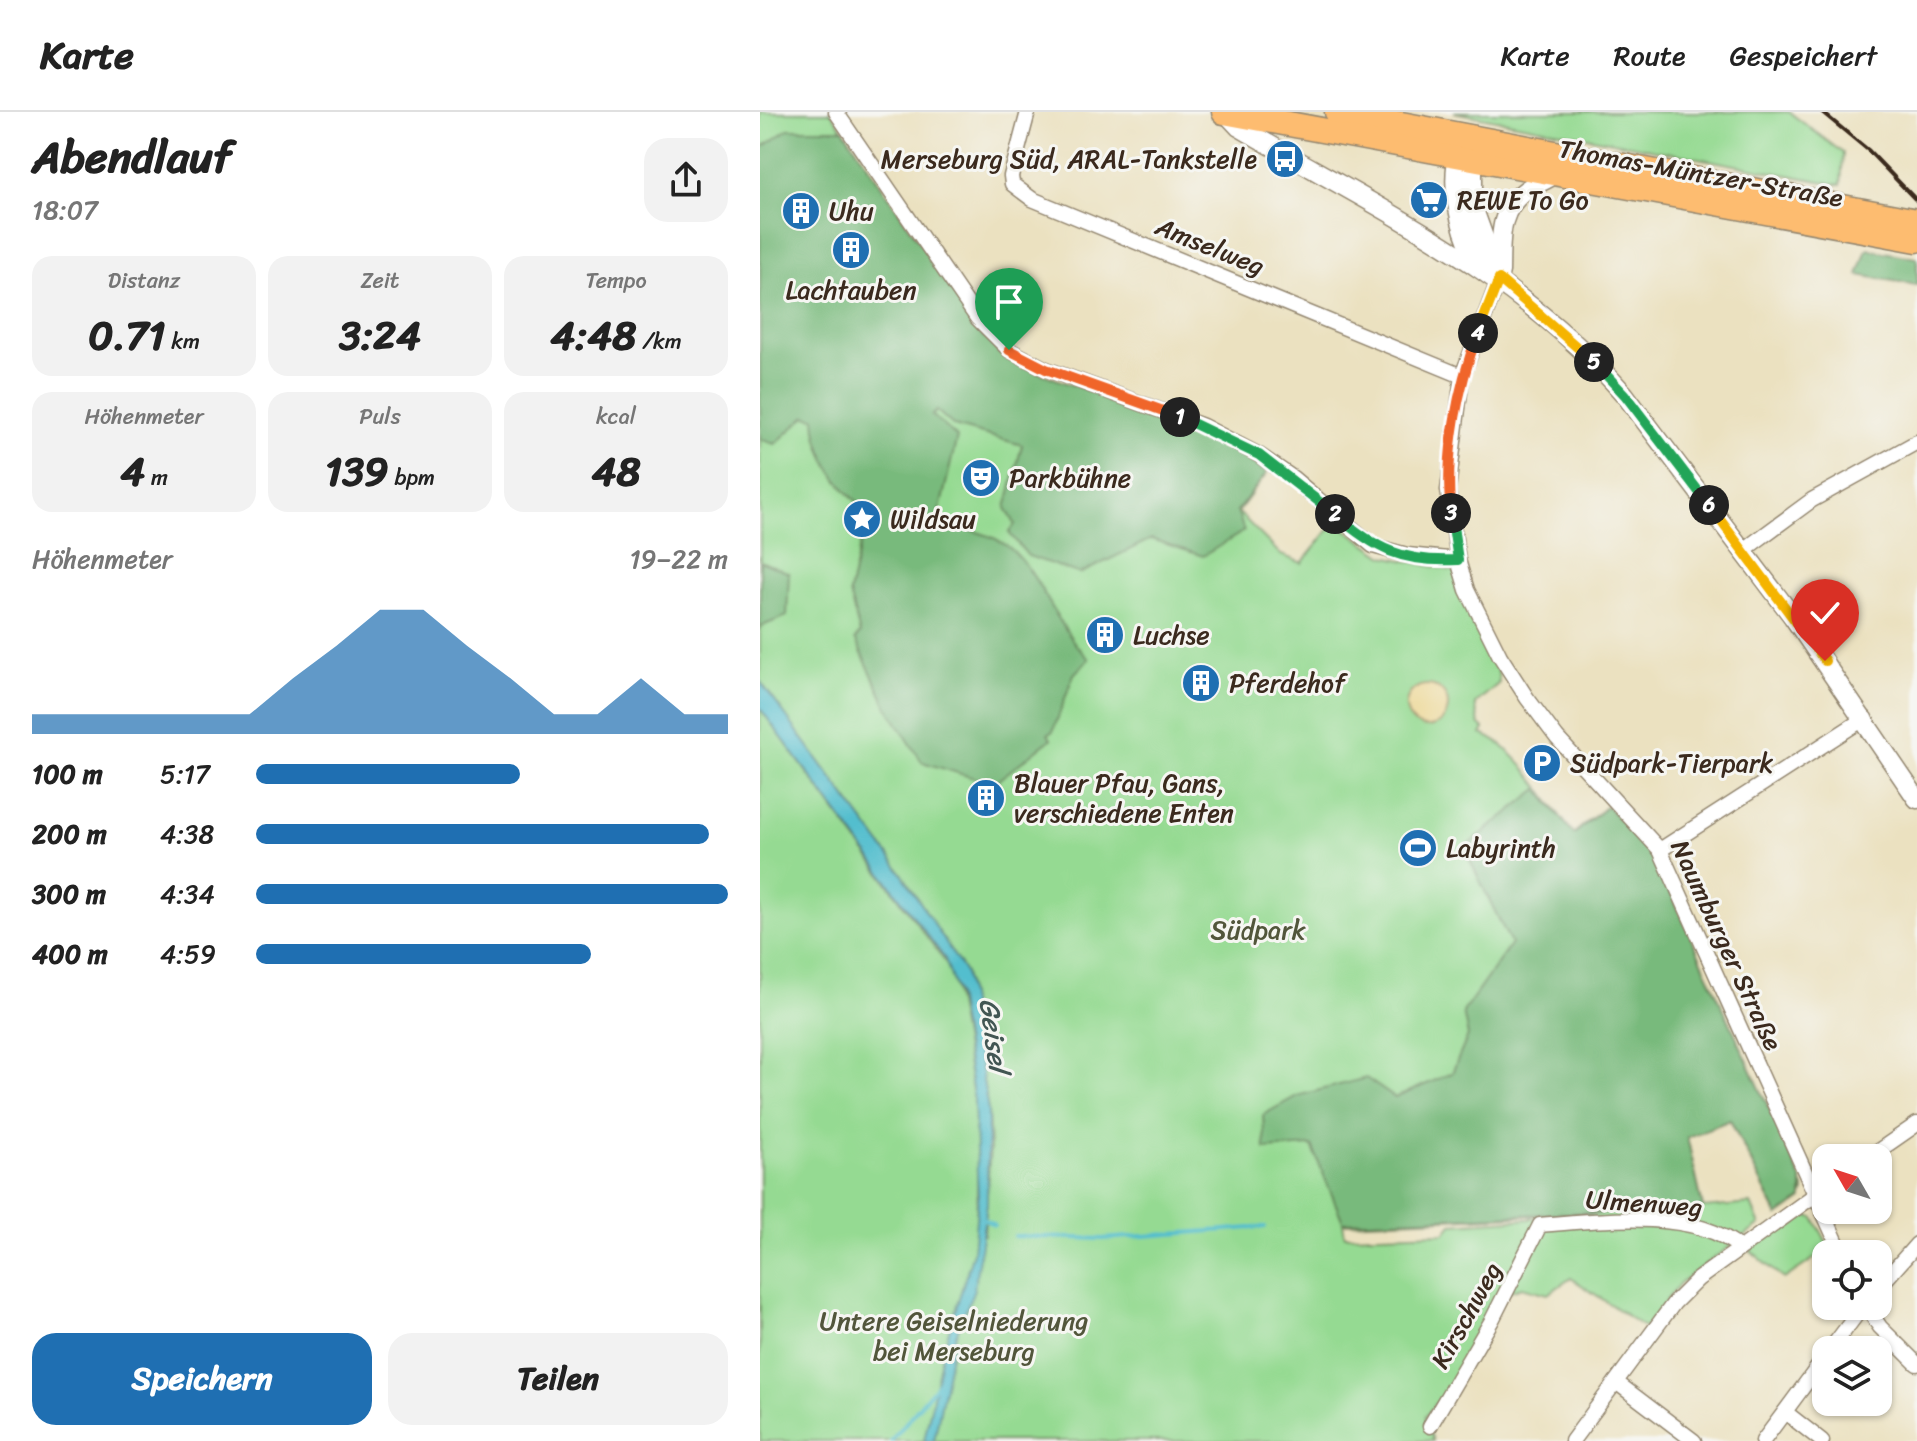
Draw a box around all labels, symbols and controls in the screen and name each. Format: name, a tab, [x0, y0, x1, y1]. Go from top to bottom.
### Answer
text: Karte	[40, 22, 134, 89]
text: Karte	[1500, 31, 1570, 80]
text: Route	[1614, 31, 1686, 80]
text: Gespeichert	[1730, 31, 1877, 80]
text: Abendlauf	[32, 118, 232, 196]
street label: Thomas-Müntzer-Straße	[1555, 125, 1847, 221]
place label: Merseburg Süd, ARAL-Tankstelle	[881, 136, 1257, 182]
button: share	[644, 138, 728, 222]
bus stop icon: Merseburg Süd, ARAL-Tankstelle	[1264, 138, 1306, 180]
place label: REWE To Go	[1457, 177, 1589, 223]
supermarket icon: REWE To Go	[1408, 179, 1450, 221]
text: 18:07	[32, 187, 98, 233]
place label: Uhu	[829, 188, 874, 234]
building icon: Uhu	[780, 190, 822, 232]
street label: Amselweg	[1148, 203, 1272, 289]
building icon: Lachtauben	[830, 229, 872, 271]
text: Distanz	[108, 261, 180, 300]
text: Zeit	[361, 261, 399, 300]
text: Tempo	[585, 261, 647, 300]
place label: Lachtauben	[786, 267, 916, 313]
pin	[975, 268, 1043, 350]
icon: arrive	[987, 280, 1031, 324]
text: 0.71	[88, 300, 166, 371]
text: 3:24	[339, 300, 421, 371]
text: 4:48	[550, 300, 636, 371]
pin: 4	[1458, 313, 1498, 353]
text: 4	[1471, 313, 1485, 352]
text: km	[166, 322, 200, 361]
text: /km	[636, 322, 682, 361]
pin: 5	[1574, 342, 1614, 382]
text: 5	[1587, 342, 1601, 381]
text: Höhenmeter	[85, 397, 203, 436]
text: Puls	[359, 397, 401, 436]
text: kcal	[596, 397, 636, 436]
pin: 1	[1160, 397, 1200, 437]
text: 1	[1175, 397, 1185, 436]
text: 4	[120, 436, 145, 507]
text: 139	[325, 436, 389, 507]
text: 48	[591, 436, 641, 507]
place label: Parkbühne	[1009, 455, 1131, 501]
theatre icon: Parkbühne	[960, 457, 1002, 499]
text: m	[145, 458, 168, 497]
text: bpm	[389, 458, 435, 497]
pin: 6	[1689, 485, 1729, 525]
text: 6	[1703, 485, 1715, 524]
pin: 3	[1431, 493, 1471, 533]
text: 3	[1445, 493, 1457, 532]
pin: 2	[1315, 494, 1355, 534]
text: 2	[1329, 494, 1341, 533]
place label: Wildsau	[890, 496, 976, 542]
place icon: Wildsau	[841, 498, 883, 540]
text: Höhenmeter	[32, 536, 173, 582]
text: 19–22 m	[629, 536, 728, 582]
pin	[1791, 579, 1859, 661]
icon: check	[1803, 591, 1847, 635]
place label: Luchse	[1133, 612, 1210, 658]
building icon: Luchse	[1084, 614, 1126, 656]
place label: Pferdehof	[1229, 660, 1348, 706]
building icon: Pferdehof	[1180, 662, 1222, 704]
place label: Südpark-Tierpark	[1570, 740, 1774, 786]
parking icon: Südpark-Tierpark	[1521, 742, 1563, 784]
text: 100 m	[32, 751, 103, 797]
text: 5:17	[160, 751, 210, 797]
place label: Blauer Pfau, Gans, verschiedene Enten	[1014, 760, 1234, 836]
building icon: Blauer Pfau, Gans, verschiedene Enten	[965, 777, 1007, 819]
text: 200 m	[32, 811, 107, 857]
text: 4:38	[160, 811, 214, 857]
place label: Labyrinth	[1446, 825, 1556, 871]
sports icon: Labyrinth	[1397, 827, 1439, 869]
street label: Naumburger Straße	[1658, 832, 1796, 1059]
text: 300 m	[32, 871, 106, 917]
text: 4:34	[160, 871, 215, 917]
park label: Südpark	[1210, 907, 1306, 953]
text: 400 m	[32, 931, 108, 977]
text: 4:59	[160, 931, 216, 977]
water label: Geisel	[965, 995, 1024, 1081]
north arrow	[1812, 1144, 1892, 1224]
map controls	[1812, 1144, 1892, 1416]
street label: Ulmenweg	[1584, 1176, 1704, 1230]
button: locate	[1812, 1240, 1892, 1320]
street label: Kirschweg	[1418, 1253, 1514, 1377]
park label: Untere Geiselniederung bei Merseburg	[820, 1298, 1088, 1374]
button: Speichern	[32, 1333, 372, 1425]
button: Teilen	[388, 1333, 728, 1425]
button: layers	[1812, 1336, 1892, 1416]

